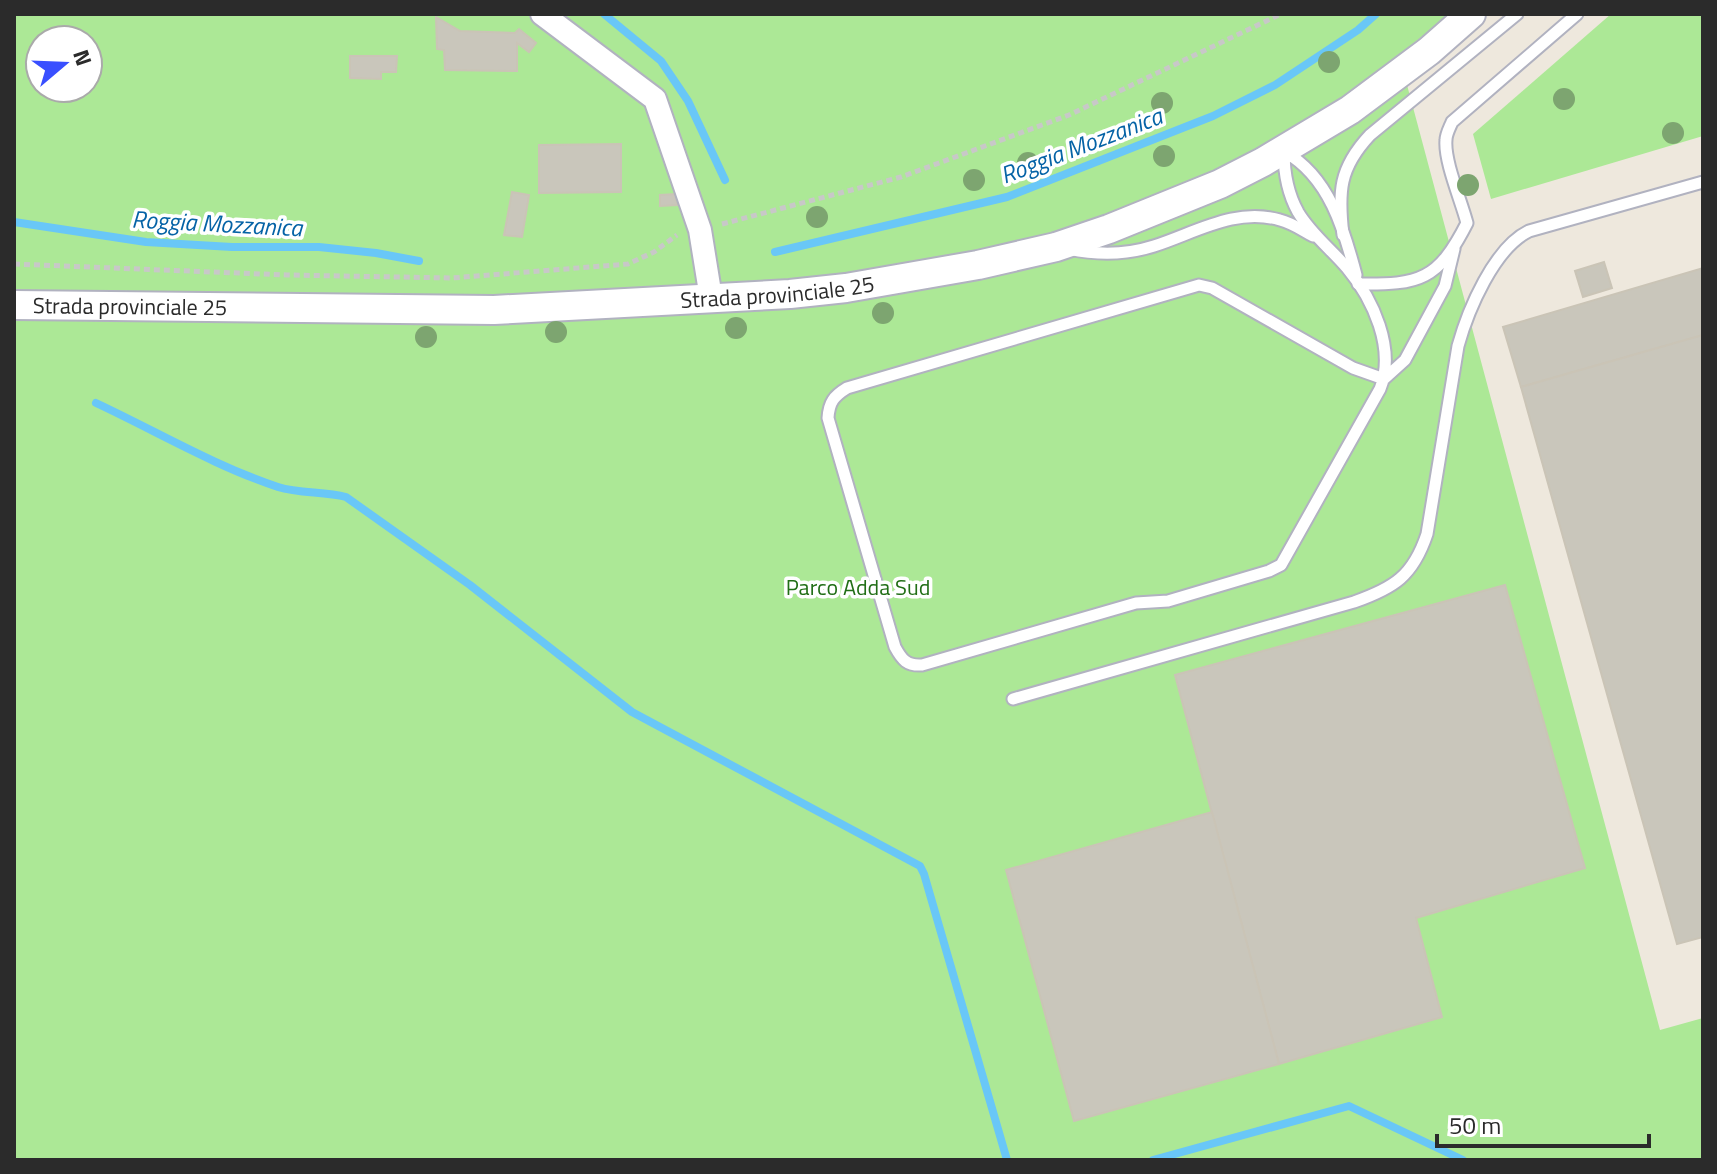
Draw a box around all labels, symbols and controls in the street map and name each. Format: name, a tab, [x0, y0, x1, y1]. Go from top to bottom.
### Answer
north arrow	[24, 24, 104, 104]
text: N	[64, 45, 101, 70]
water label: Roggia Mozzanica	[995, 97, 1169, 192]
water label: Roggia Mozzanica	[131, 201, 305, 246]
street label: Strada provinciale 25	[680, 266, 877, 317]
street label: Strada provinciale 25	[33, 288, 227, 324]
park label: Parco Adda Sud	[786, 570, 930, 604]
scale bar	[1437, 1098, 1649, 1148]
text: 50 m	[1449, 1107, 1501, 1143]

